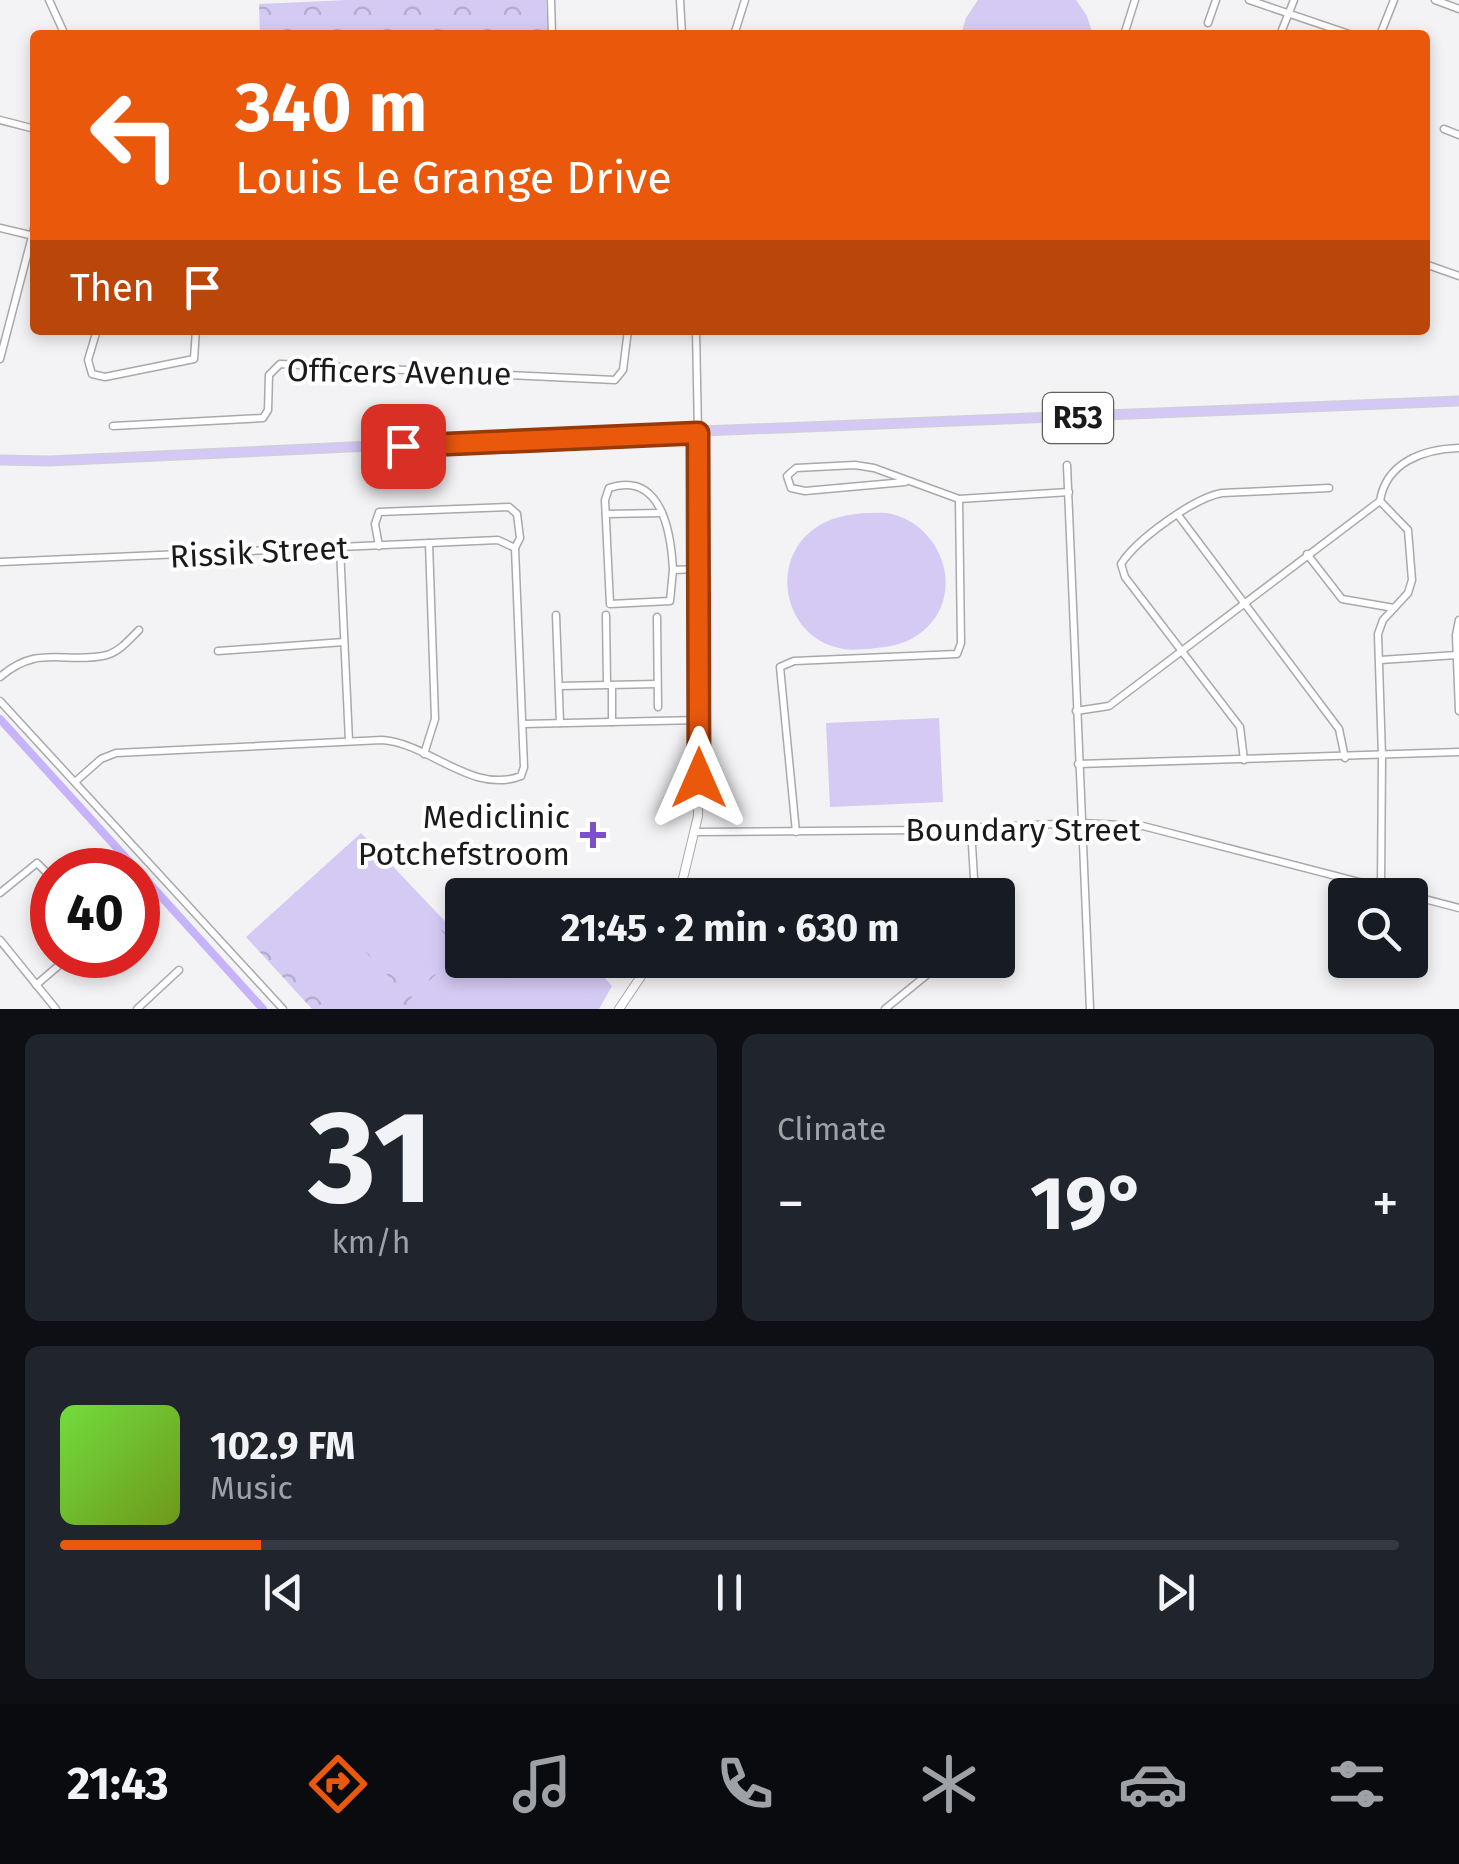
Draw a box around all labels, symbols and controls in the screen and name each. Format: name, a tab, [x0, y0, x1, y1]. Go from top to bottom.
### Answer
text: 340 m	[235, 66, 428, 150]
icon: left	[70, 70, 200, 200]
text: Louis Le Grange Drive	[235, 151, 672, 205]
icon: arrive	[175, 260, 230, 315]
text: Then	[70, 265, 155, 311]
street label: Officers Avenue	[286, 351, 512, 393]
road number: R53	[1043, 393, 1113, 443]
pin	[361, 404, 446, 489]
icon: arrive	[376, 419, 431, 474]
street label: Rissik Street	[169, 528, 350, 576]
position arrow	[647, 726, 751, 830]
place label: Mediclinic Potchefstroom	[358, 798, 570, 873]
street label: Boundary Street	[905, 811, 1141, 849]
marker: Mediclinic Potchefstroom	[580, 822, 606, 848]
speed limit sign: 40	[30, 848, 160, 978]
map controls	[1328, 878, 1428, 978]
button: search	[1328, 878, 1428, 978]
text: 21:45 · 2 min · 630 m	[561, 905, 899, 951]
text: 31	[308, 1080, 434, 1236]
text: Climate	[777, 1110, 886, 1148]
text: 19°	[1030, 1159, 1146, 1249]
text: −	[777, 1171, 805, 1237]
text: +	[1372, 1171, 1399, 1237]
text: km/h	[331, 1223, 411, 1261]
text: 102.9 FM	[210, 1423, 355, 1469]
text: Music	[210, 1469, 293, 1507]
icon: previous	[256, 1565, 311, 1620]
icon: pause	[702, 1565, 757, 1620]
icon: next	[1148, 1565, 1203, 1620]
icon: directions	[303, 1749, 373, 1819]
icon: music	[507, 1749, 577, 1819]
icon: phone	[710, 1749, 780, 1819]
icon: climate	[914, 1749, 984, 1819]
icon: car	[1118, 1749, 1188, 1819]
icon: filters	[1322, 1749, 1392, 1819]
text: 21:43	[67, 1757, 169, 1811]

